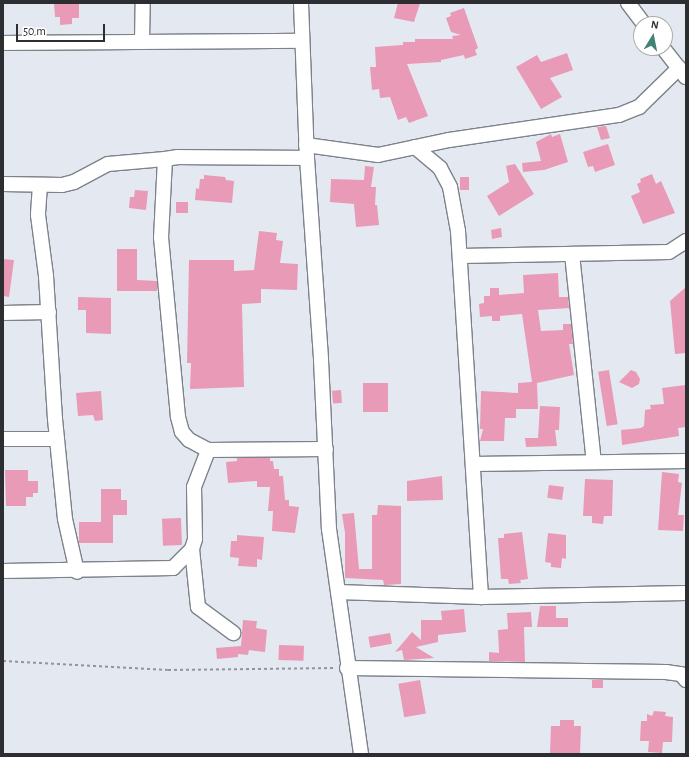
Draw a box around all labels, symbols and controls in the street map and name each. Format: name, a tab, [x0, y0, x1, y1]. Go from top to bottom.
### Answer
scale bar	[18, 16, 107, 42]
north arrow	[633, 16, 673, 56]
text: N	[650, 19, 660, 31]
text: 50 m	[23, 25, 46, 37]

